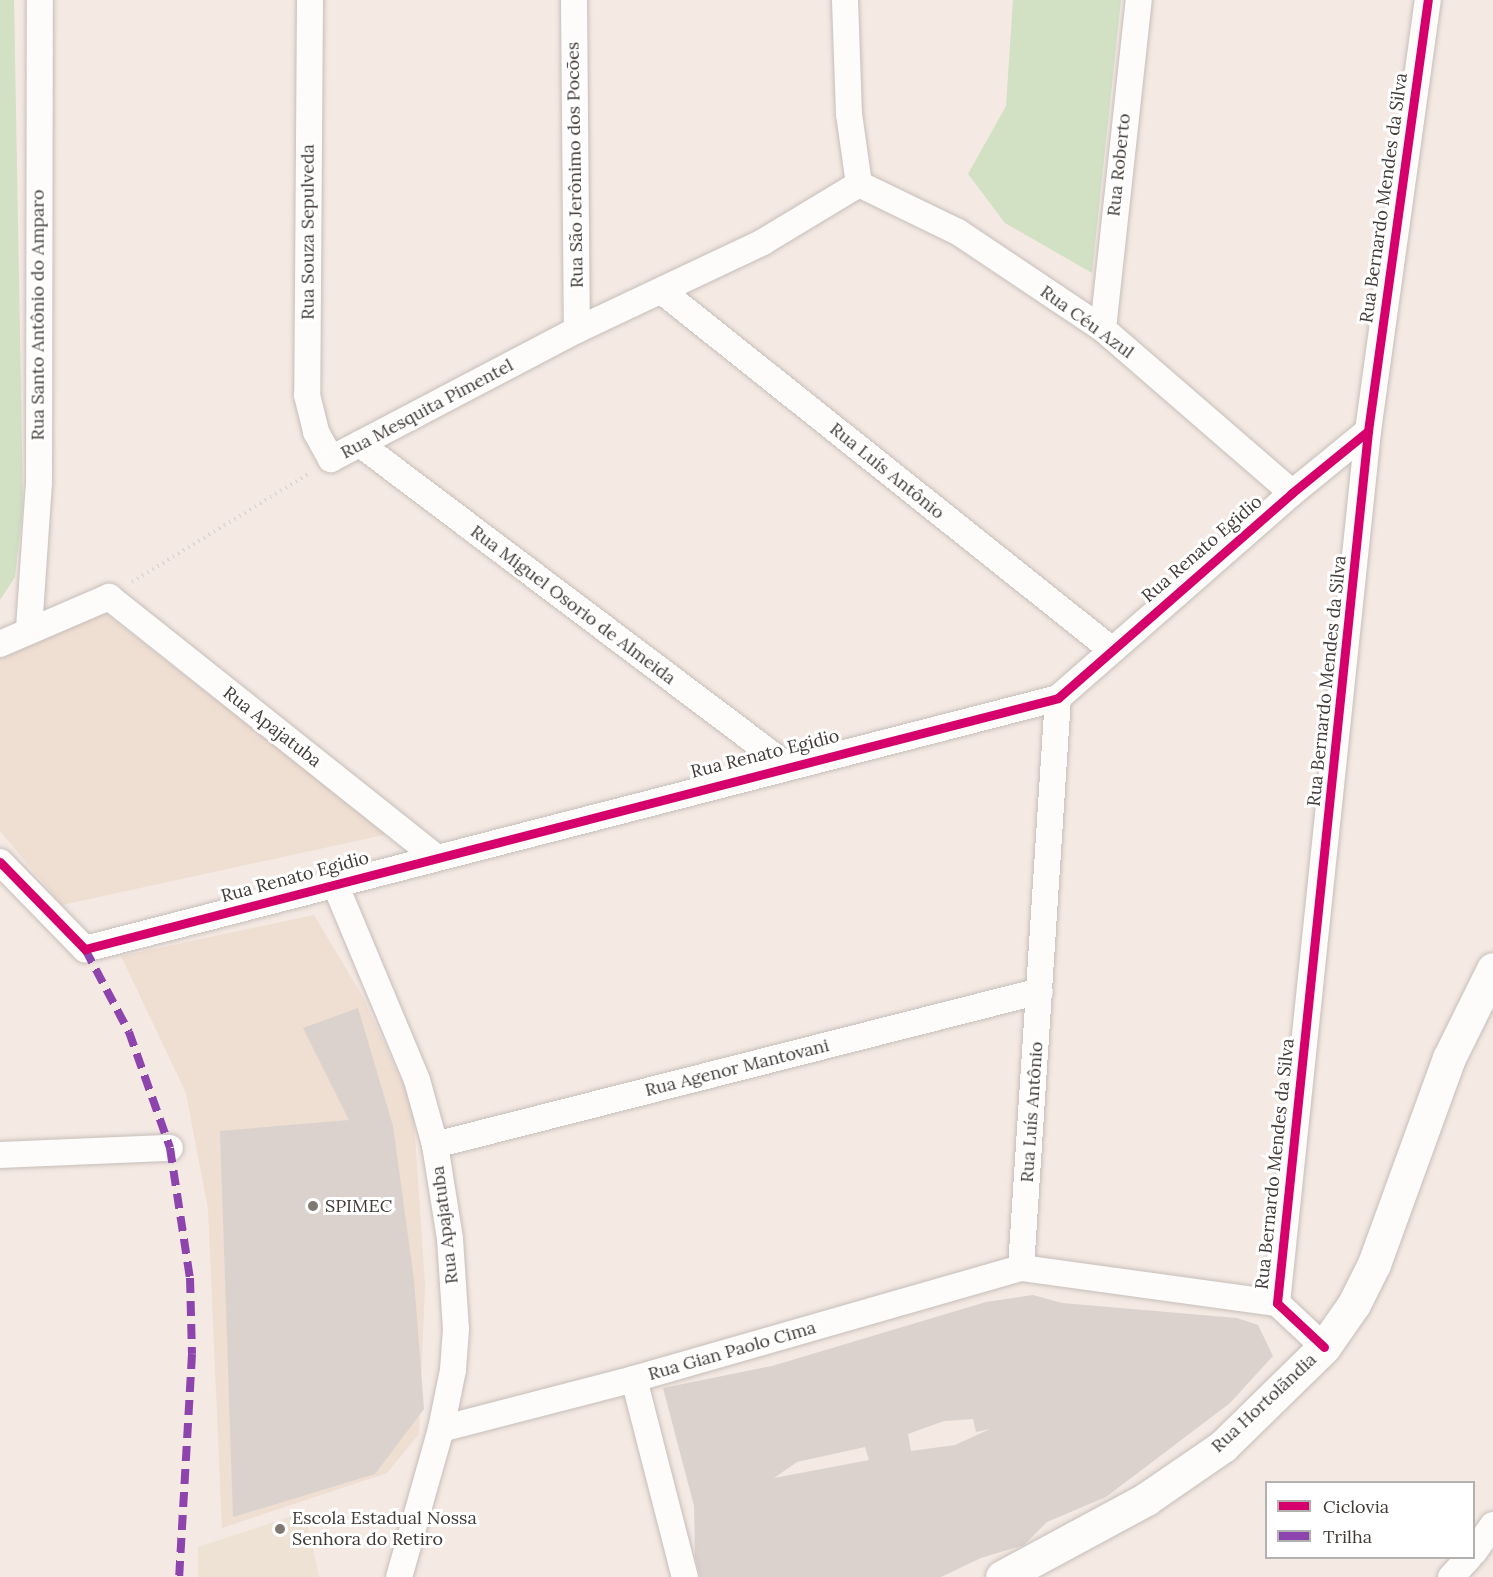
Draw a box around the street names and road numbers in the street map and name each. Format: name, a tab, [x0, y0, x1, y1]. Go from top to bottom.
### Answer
street label: Rua São Jerônimo dos Pocões	[562, 42, 588, 288]
street label: Rua Bernardo Mendes da Silva	[1356, 72, 1412, 324]
street label: Rua Roberto	[1103, 112, 1135, 218]
street label: Rua Souza Sepulveda	[297, 144, 319, 320]
street label: Rua Santo Antônio do Amparo	[27, 190, 49, 440]
street label: Rua Céu Azul	[1036, 281, 1138, 363]
street label: Rua Mesquita Pimentel	[337, 354, 517, 464]
street label: Rua Luís Antônio	[825, 418, 949, 524]
street label: Rua Renato Egidio	[1137, 491, 1267, 607]
street label: Rua Miguel Osorio de Almeida	[466, 521, 680, 689]
street label: Rua Bernardo Mendes da Silva	[1303, 554, 1351, 808]
street label: Rua Apajatuba	[219, 682, 325, 772]
street label: Rua Renato Egidio	[689, 725, 841, 783]
street label: Rua Renato Egidio	[219, 847, 371, 907]
street label: Rua Agenor Mantovani	[643, 1035, 831, 1101]
street label: Rua Bernardo Mendes da Silva	[1251, 1037, 1299, 1291]
street label: Rua Luís Antônio	[1016, 1041, 1048, 1183]
street label: Rua Apajatuba	[427, 1165, 463, 1285]
street label: Rua Gian Paolo Cima	[646, 1317, 818, 1385]
street label: Rua Hortolãndia	[1207, 1349, 1321, 1457]

